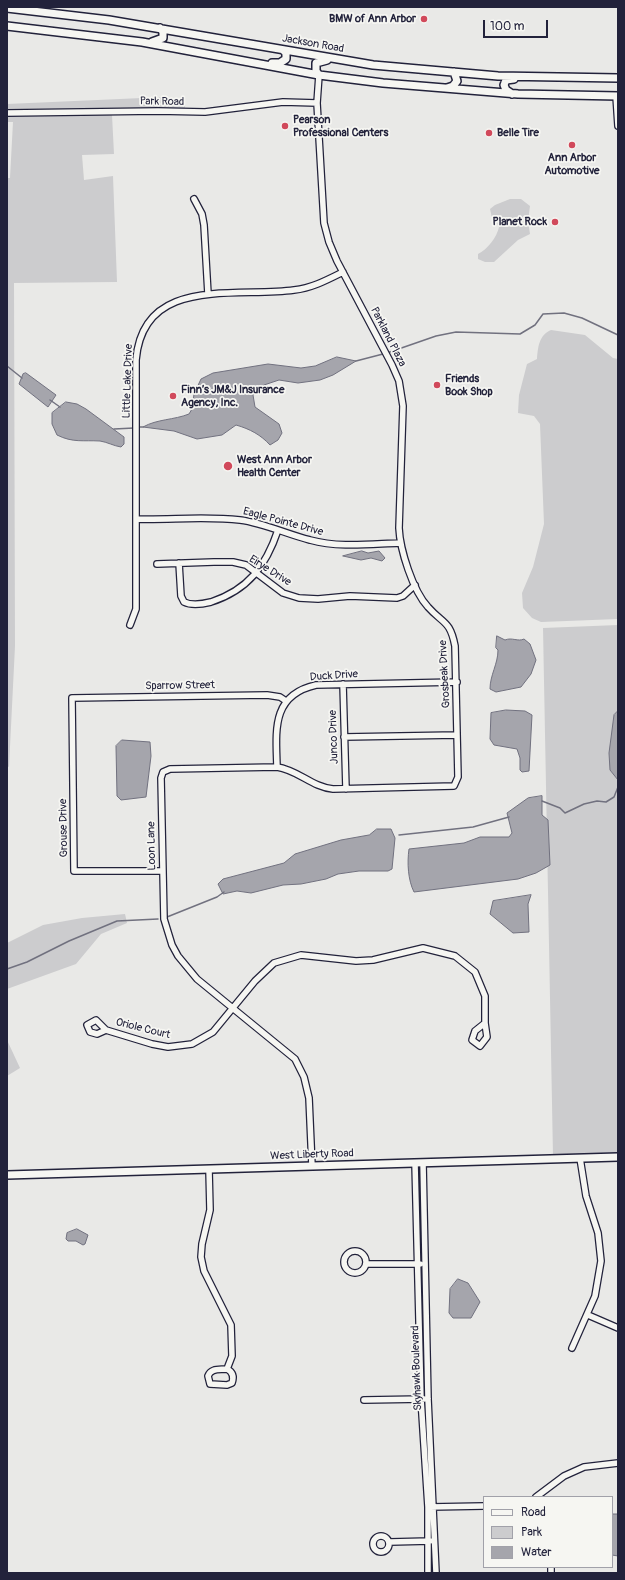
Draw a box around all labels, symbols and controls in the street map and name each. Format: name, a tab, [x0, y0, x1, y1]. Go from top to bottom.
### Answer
place label: BMW of Ann Arbor	[329, 12, 416, 26]
scale bar	[485, 12, 550, 38]
marker: BMW of Ann Arbor	[419, 14, 429, 24]
text: 100 m	[490, 19, 524, 34]
street label: Jackson Road	[281, 32, 345, 56]
street label: Park Road	[140, 95, 184, 109]
place label: Pearson Professional Centers	[293, 113, 388, 139]
marker: Pearson Professional Centers	[280, 121, 290, 131]
place label: Belle Tire	[497, 126, 539, 140]
marker: Belle Tire	[484, 128, 494, 138]
marker: Ann Arbor Automotive	[567, 140, 577, 150]
place label: Ann Arbor Automotive	[544, 151, 600, 177]
place label: Planet Rock	[493, 215, 547, 229]
marker: Planet Rock	[550, 217, 560, 227]
street label: Parkland Plaza	[367, 305, 409, 369]
street label: Little Lake Drive	[120, 343, 136, 419]
place label: Friends Book Shop	[445, 372, 493, 398]
marker: Friends Book Shop	[432, 380, 442, 390]
place label: Finn’s JM&J Insurance Agency, Inc.	[181, 383, 284, 409]
marker: Finn’s JM&J Insurance Agency, Inc.	[168, 391, 178, 401]
place label: West Ann Arbor Health Center	[237, 453, 312, 479]
marker: West Ann Arbor Health Center	[222, 460, 234, 472]
street label: Eagle Pointe Drive	[241, 505, 325, 539]
street label: Eirye Drive	[246, 553, 294, 589]
street label: Grosbeak Drive	[437, 640, 453, 708]
street label: Duck Drive	[309, 668, 359, 684]
street label: Sparrow Street	[145, 679, 215, 693]
street label: Junco Drive	[326, 710, 342, 764]
street label: Grouse Drive	[57, 799, 71, 857]
street label: Loon Lane	[145, 821, 159, 871]
street label: Oriole Court	[114, 1016, 172, 1042]
street label: West Liberty Road	[270, 1147, 354, 1163]
street label: Skyhawk Boulevard	[409, 1325, 425, 1411]
legend	[483, 1496, 613, 1568]
text: Road	[521, 1505, 546, 1520]
text: Park	[521, 1525, 542, 1540]
text: Water	[521, 1545, 552, 1560]

